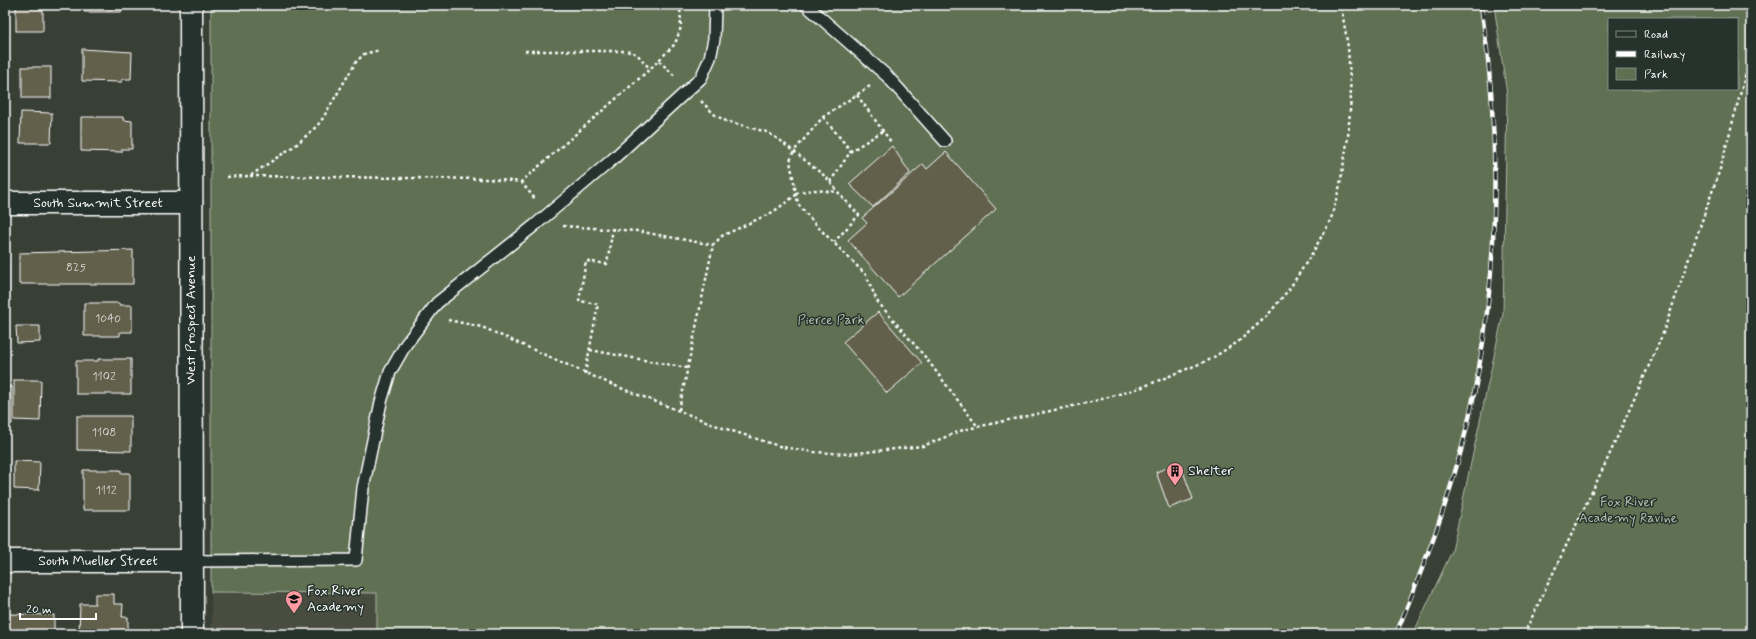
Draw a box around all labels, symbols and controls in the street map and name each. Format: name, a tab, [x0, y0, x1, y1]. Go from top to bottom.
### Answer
legend	[1608, 18, 1738, 90]
text: Road	[1644, 27, 1668, 43]
text: Railway	[1644, 47, 1686, 63]
text: Park	[1644, 67, 1668, 83]
street label: South Summit Street	[33, 194, 163, 212]
street label: West Prospect Avenue	[182, 255, 200, 385]
house number: 825	[66, 260, 86, 276]
house number: 1040	[95, 311, 121, 327]
park label: Pierce Park	[798, 311, 864, 329]
house number: 1102	[92, 369, 116, 385]
house number: 1108	[92, 425, 116, 441]
building icon: Shelter	[1165, 461, 1185, 486]
place label: Shelter	[1188, 462, 1233, 480]
house number: 1112	[95, 483, 117, 499]
park label: Fox River Academy Ravine	[1579, 493, 1678, 527]
street label: South Mueller Street	[38, 552, 158, 570]
place label: Fox River Academy	[307, 582, 364, 616]
school or university icon: Fox River Academy	[284, 589, 304, 614]
scale bar	[20, 595, 96, 621]
text: 20 m	[26, 602, 52, 618]

